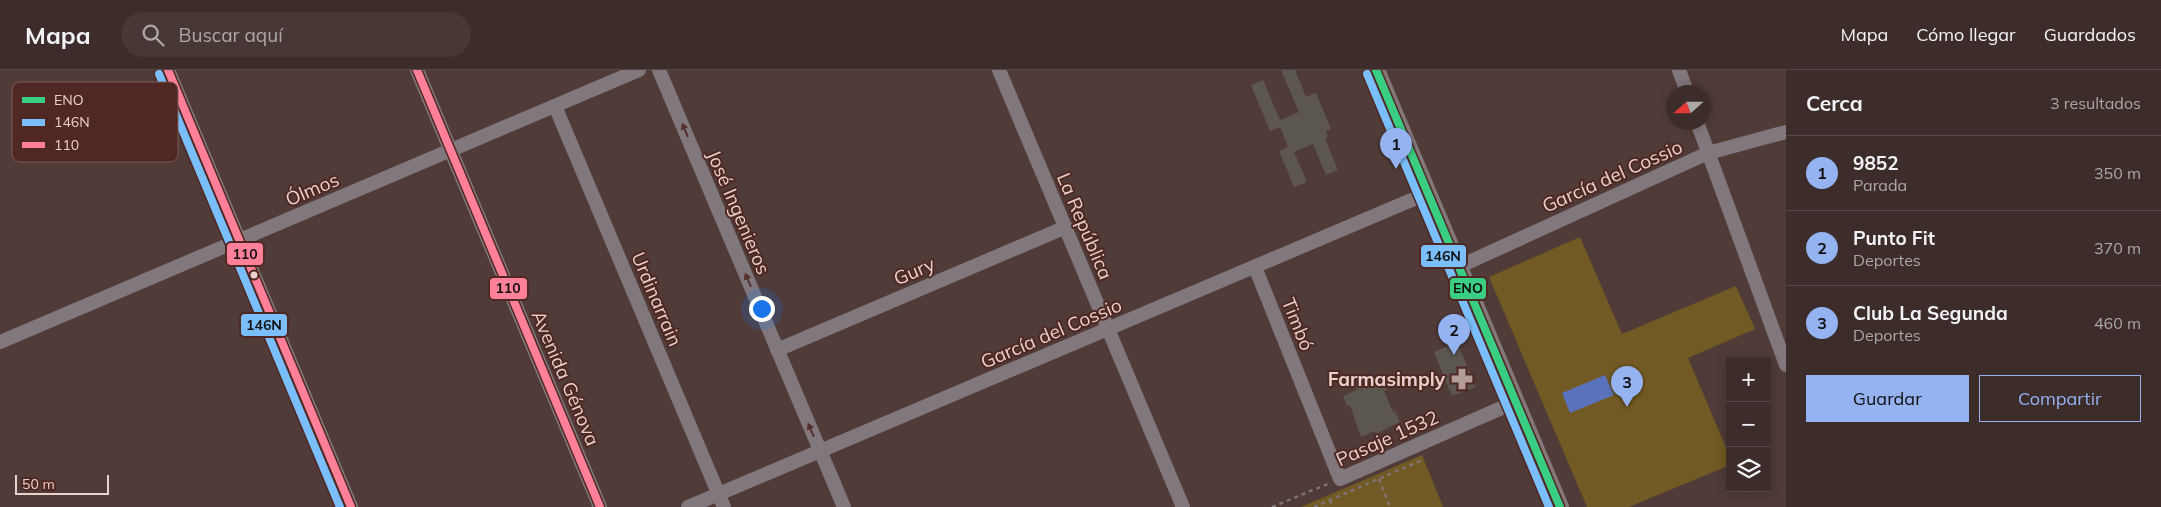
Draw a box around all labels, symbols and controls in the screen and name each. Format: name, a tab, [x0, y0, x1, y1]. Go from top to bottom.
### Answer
search box	[121, 12, 471, 57]
text: Mapa	[25, 20, 91, 50]
icon: search	[139, 21, 167, 49]
text: Buscar aquí	[179, 23, 283, 47]
text: Mapa	[1840, 23, 1888, 46]
text: Cómo llegar	[1916, 23, 2016, 46]
text: Guardados	[2044, 23, 2136, 46]
legend	[12, 82, 178, 162]
north arrow	[1666, 85, 1711, 130]
text: Cerca	[1806, 90, 1863, 116]
text: ENO	[54, 91, 84, 109]
text: 3 resultados	[2050, 93, 2141, 113]
text: 146N	[54, 113, 90, 131]
one-way arrow	[680, 123, 688, 137]
pin: 1	[1380, 128, 1412, 169]
street label: García del Cossio	[1538, 134, 1686, 218]
text: 110	[54, 136, 79, 154]
street label: José Ingenieros	[702, 146, 776, 278]
text: 9852	[1853, 151, 1899, 175]
text: 1	[1817, 163, 1827, 183]
text: 350 m	[2094, 163, 2141, 183]
street label: Ólmos	[281, 167, 343, 211]
street label: La República	[1052, 169, 1118, 283]
text: Parada	[1853, 175, 1907, 195]
text: Punto Fit	[1853, 226, 1935, 250]
text: 2	[1817, 238, 1827, 258]
text: 370 m	[2094, 238, 2141, 258]
line badge: 110	[226, 242, 264, 266]
line badge: 146N	[1420, 244, 1467, 268]
text: 110	[232, 245, 258, 263]
text: 146N	[1425, 247, 1461, 265]
street label: Urdinarrain	[626, 248, 688, 350]
text: Deportes	[1853, 250, 1921, 270]
street label: Gury	[890, 252, 938, 290]
unlabelled marker	[249, 270, 259, 280]
one-way arrow	[743, 273, 751, 287]
line badge: 110	[489, 277, 528, 300]
line badge: ENO	[1449, 277, 1487, 300]
text: 110	[495, 279, 521, 297]
text: ENO	[1453, 279, 1483, 297]
street label: García del Cossio	[977, 292, 1125, 374]
street label: Timbó	[1277, 294, 1319, 354]
your location	[749, 296, 775, 322]
text: Club La Segunda	[1853, 301, 2008, 325]
street label: Avenida Génova	[527, 307, 605, 449]
line badge: 146N	[240, 313, 288, 337]
text: 3	[1817, 313, 1827, 333]
text: 460 m	[2094, 313, 2141, 333]
pin: 2	[1438, 314, 1470, 355]
text: 146N	[246, 316, 282, 334]
text: Deportes	[1853, 325, 1921, 345]
map controls	[1726, 357, 1771, 492]
button: +	[1726, 357, 1771, 402]
pharmacy icon: Farmasimply	[1449, 366, 1475, 392]
pin: 3	[1611, 366, 1643, 407]
place label: Farmasimply	[1328, 367, 1446, 391]
button: Guardar	[1806, 375, 1969, 422]
button: Compartir	[1979, 375, 2141, 422]
button: −	[1726, 402, 1771, 447]
street label: Pasaje 1532	[1332, 405, 1442, 471]
one-way arrow	[807, 422, 815, 437]
button: layers	[1726, 447, 1771, 492]
scale bar	[15, 472, 109, 495]
text: 50 m	[22, 475, 55, 493]

